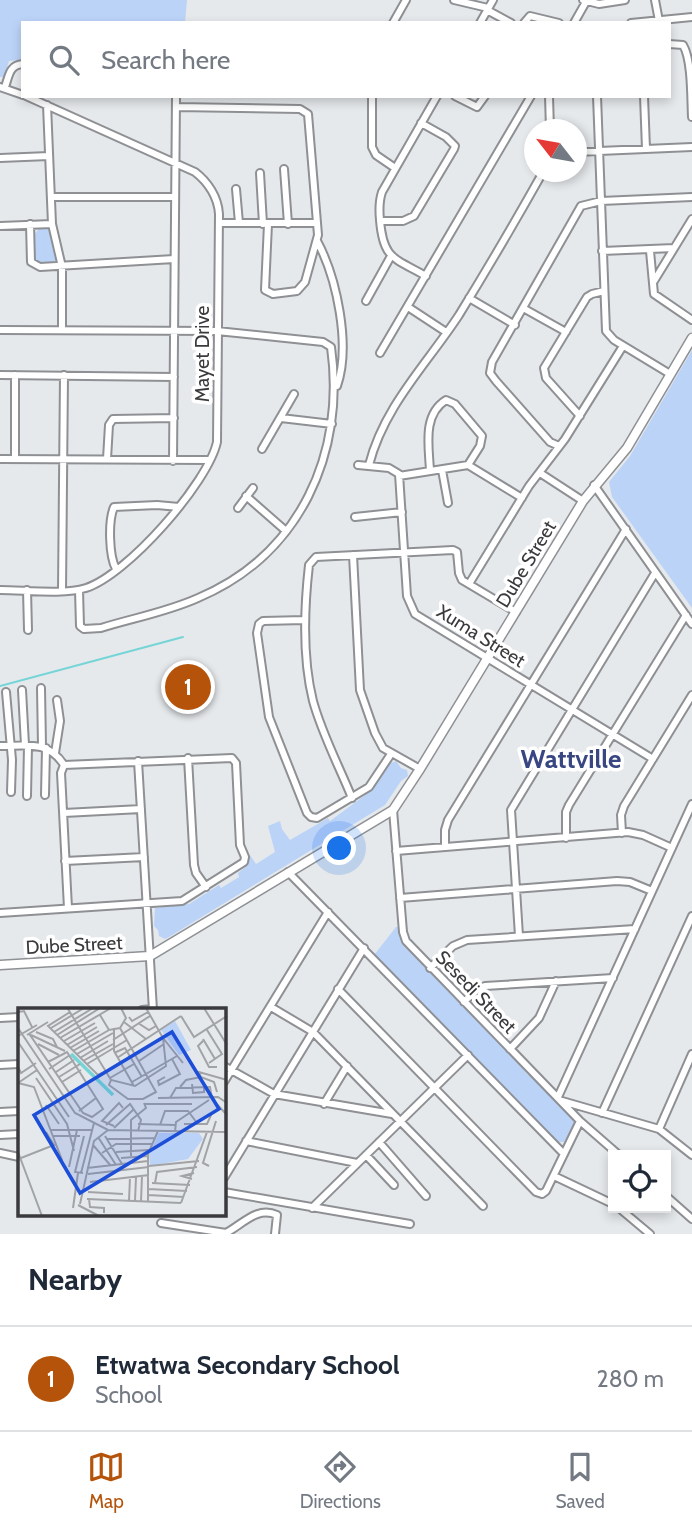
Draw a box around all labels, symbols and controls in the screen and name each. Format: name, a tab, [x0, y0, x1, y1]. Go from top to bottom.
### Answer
search box	[21, 21, 671, 98]
icon: search	[45, 41, 83, 79]
text: Search here	[101, 44, 230, 76]
north arrow	[524, 119, 587, 182]
street label: Mayet Drive	[191, 305, 214, 402]
street label: Dube Street	[491, 516, 561, 612]
street label: Xuma Street	[433, 600, 530, 672]
pin: 1	[165, 661, 211, 713]
district label: Wattville	[521, 743, 621, 775]
your location	[322, 831, 356, 865]
street label: Dube Street	[25, 931, 124, 959]
street label: Sesedi Street	[431, 946, 522, 1039]
inset map	[18, 1008, 226, 1216]
map controls	[608, 1150, 671, 1213]
button: locate	[608, 1150, 671, 1213]
text: Nearby	[28, 1261, 122, 1298]
text: Etwatwa Secondary School	[95, 1349, 400, 1381]
text: 1	[47, 1365, 55, 1393]
text: 280 m	[597, 1365, 664, 1393]
text: School	[95, 1381, 162, 1409]
tab: Map	[87, 1448, 125, 1513]
tab: Directions	[300, 1448, 381, 1513]
tab: Saved	[555, 1448, 605, 1513]

